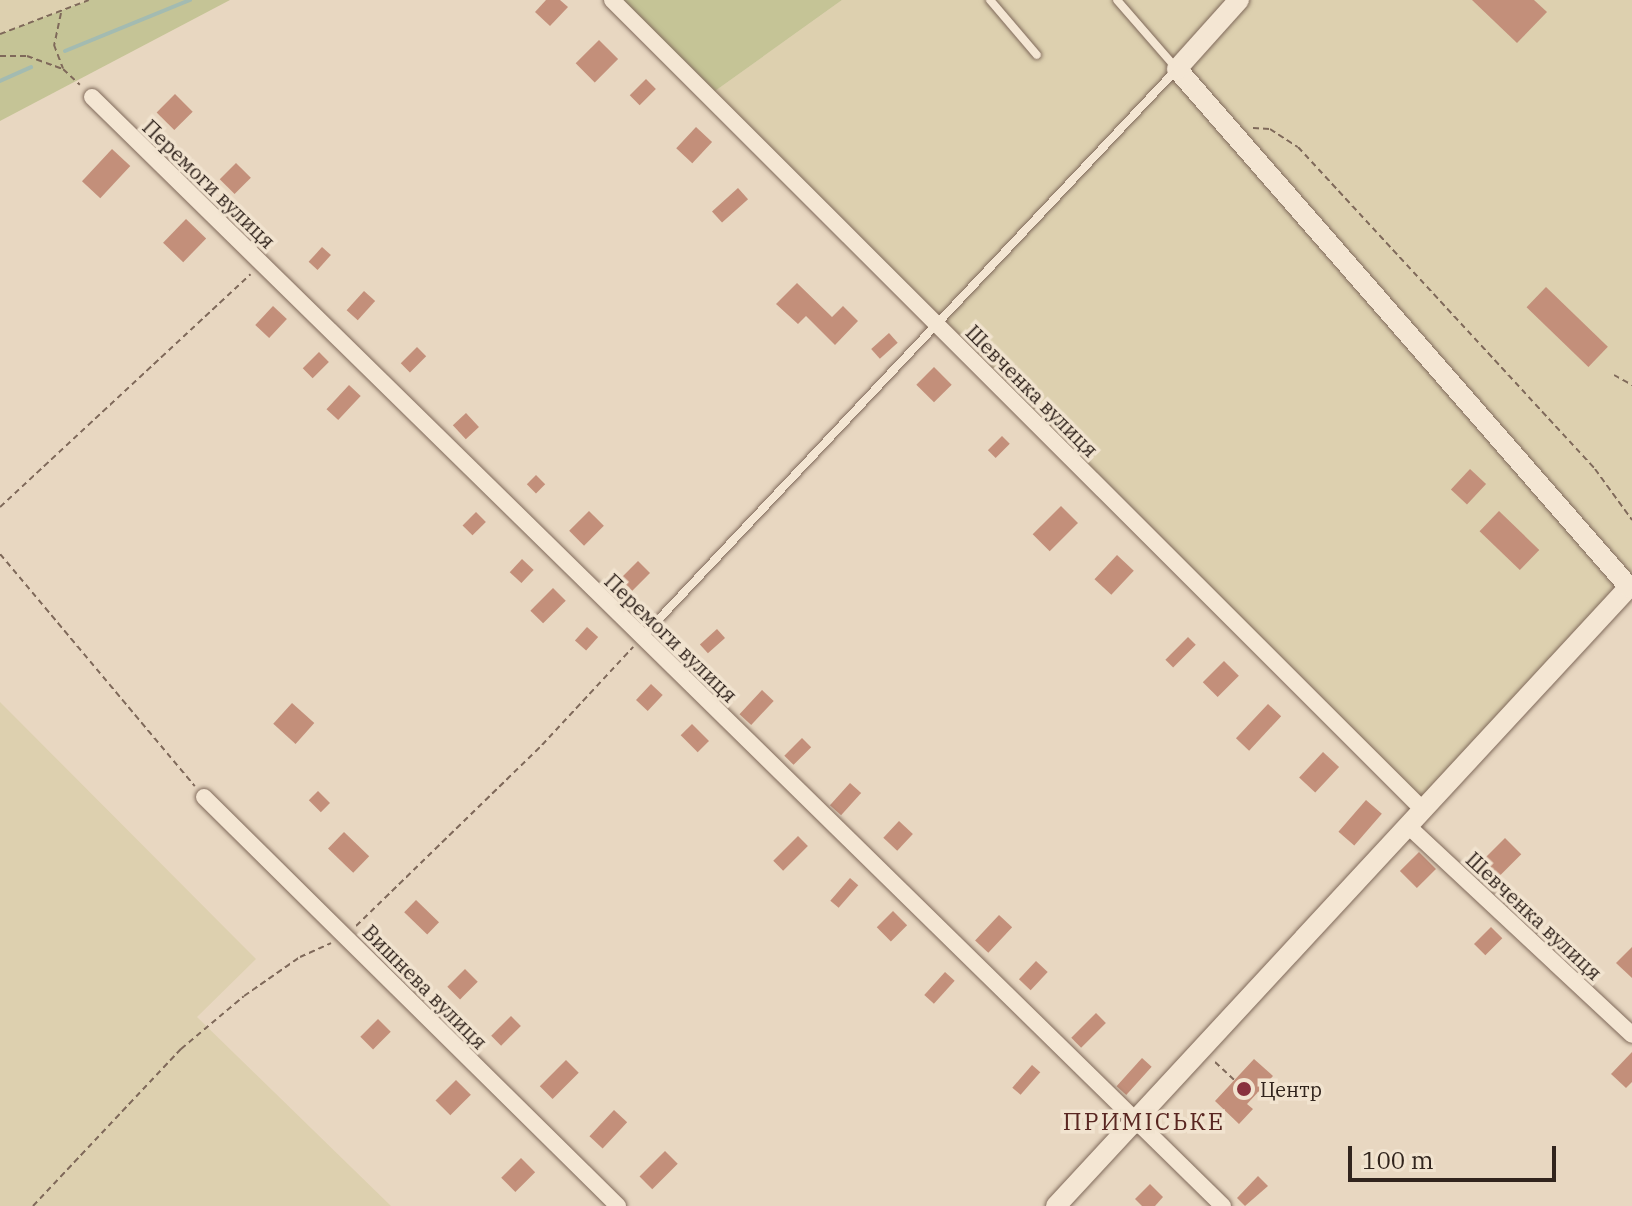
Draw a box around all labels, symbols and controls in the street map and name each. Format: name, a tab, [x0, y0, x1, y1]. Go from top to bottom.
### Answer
street label: Перемоги вулиця	[138, 115, 280, 253]
street label: Шевченка вулиця	[961, 320, 1103, 462]
street label: Перемоги вулиця	[600, 569, 742, 707]
street label: Шевченка вулиця	[1461, 847, 1607, 985]
street label: Вишнева вулиця	[358, 920, 492, 1054]
place label: Центр	[1260, 1077, 1322, 1101]
marker: Центр	[1235, 1080, 1253, 1098]
district label: ПРИМІСЬКЕ	[1063, 1108, 1225, 1136]
scale bar	[1352, 1130, 1560, 1180]
text: 100 m	[1362, 1144, 1434, 1176]

